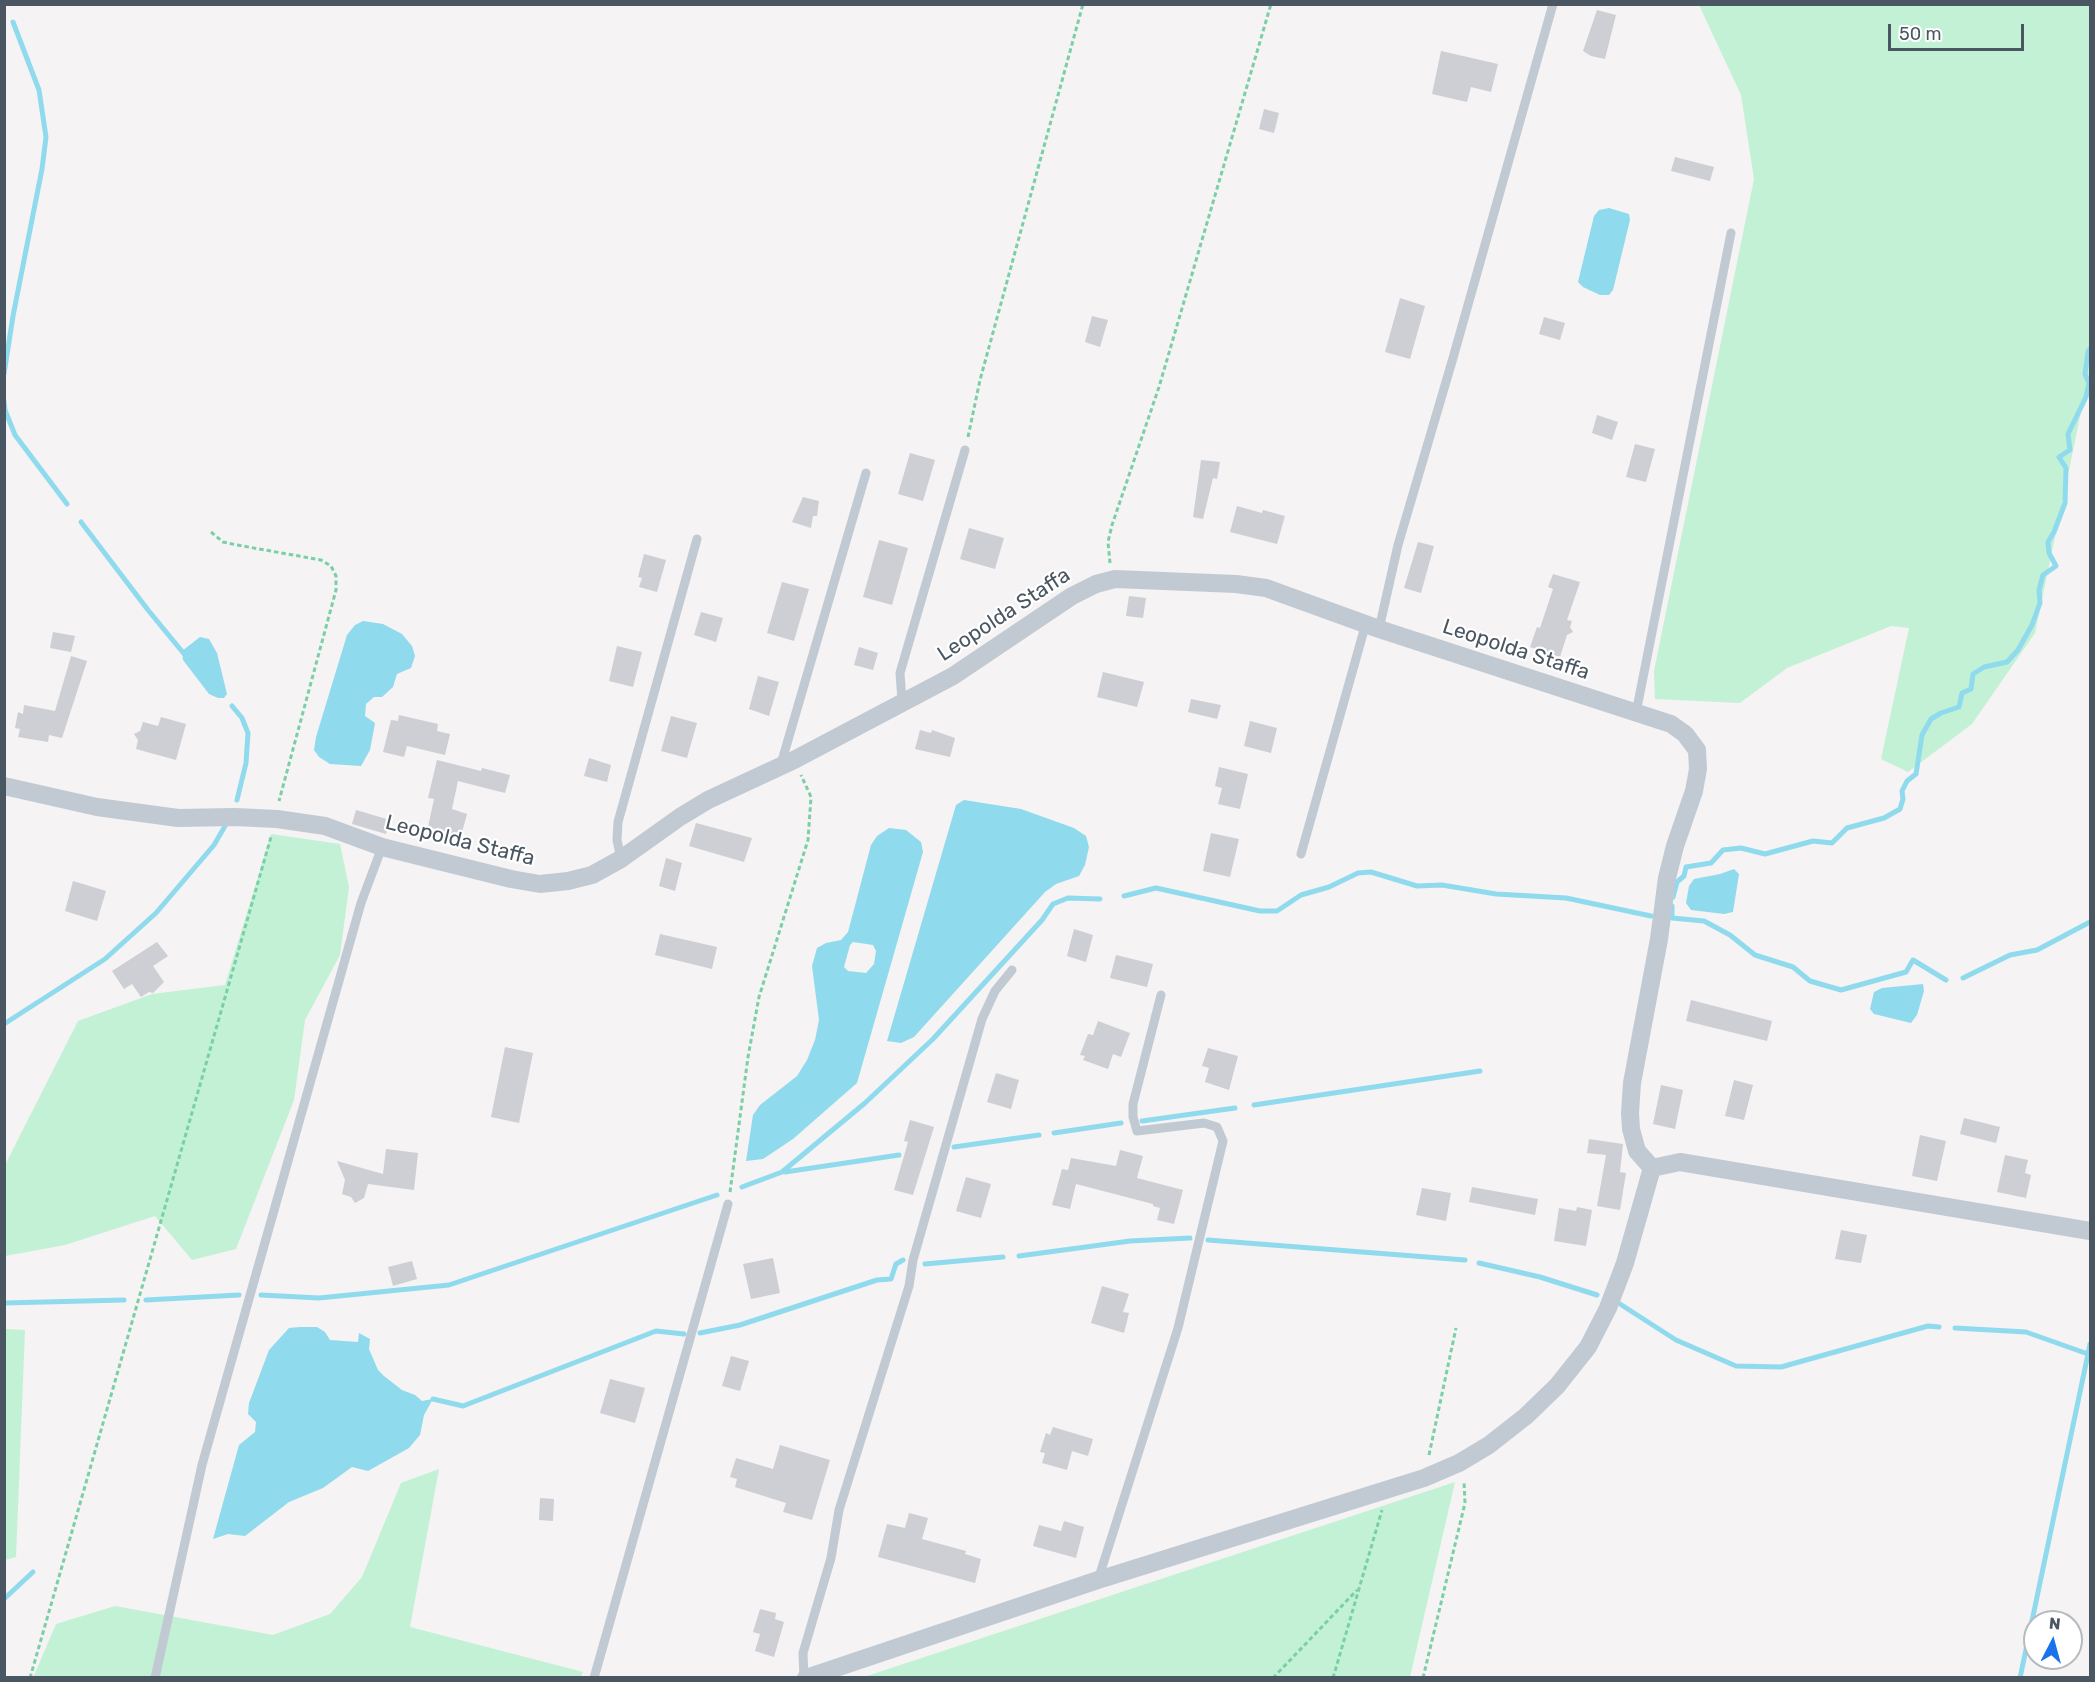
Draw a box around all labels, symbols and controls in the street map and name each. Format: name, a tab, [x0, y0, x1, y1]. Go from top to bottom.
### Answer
scale bar	[1891, 12, 2028, 50]
text: 50 m	[1899, 23, 1942, 45]
street label: Leopolda Staffa	[933, 563, 1075, 667]
street label: Leopolda Staffa	[1439, 614, 1593, 686]
street label: Leopolda Staffa	[383, 810, 537, 872]
north arrow	[2023, 1610, 2083, 1670]
text: N	[2048, 1614, 2061, 1634]

